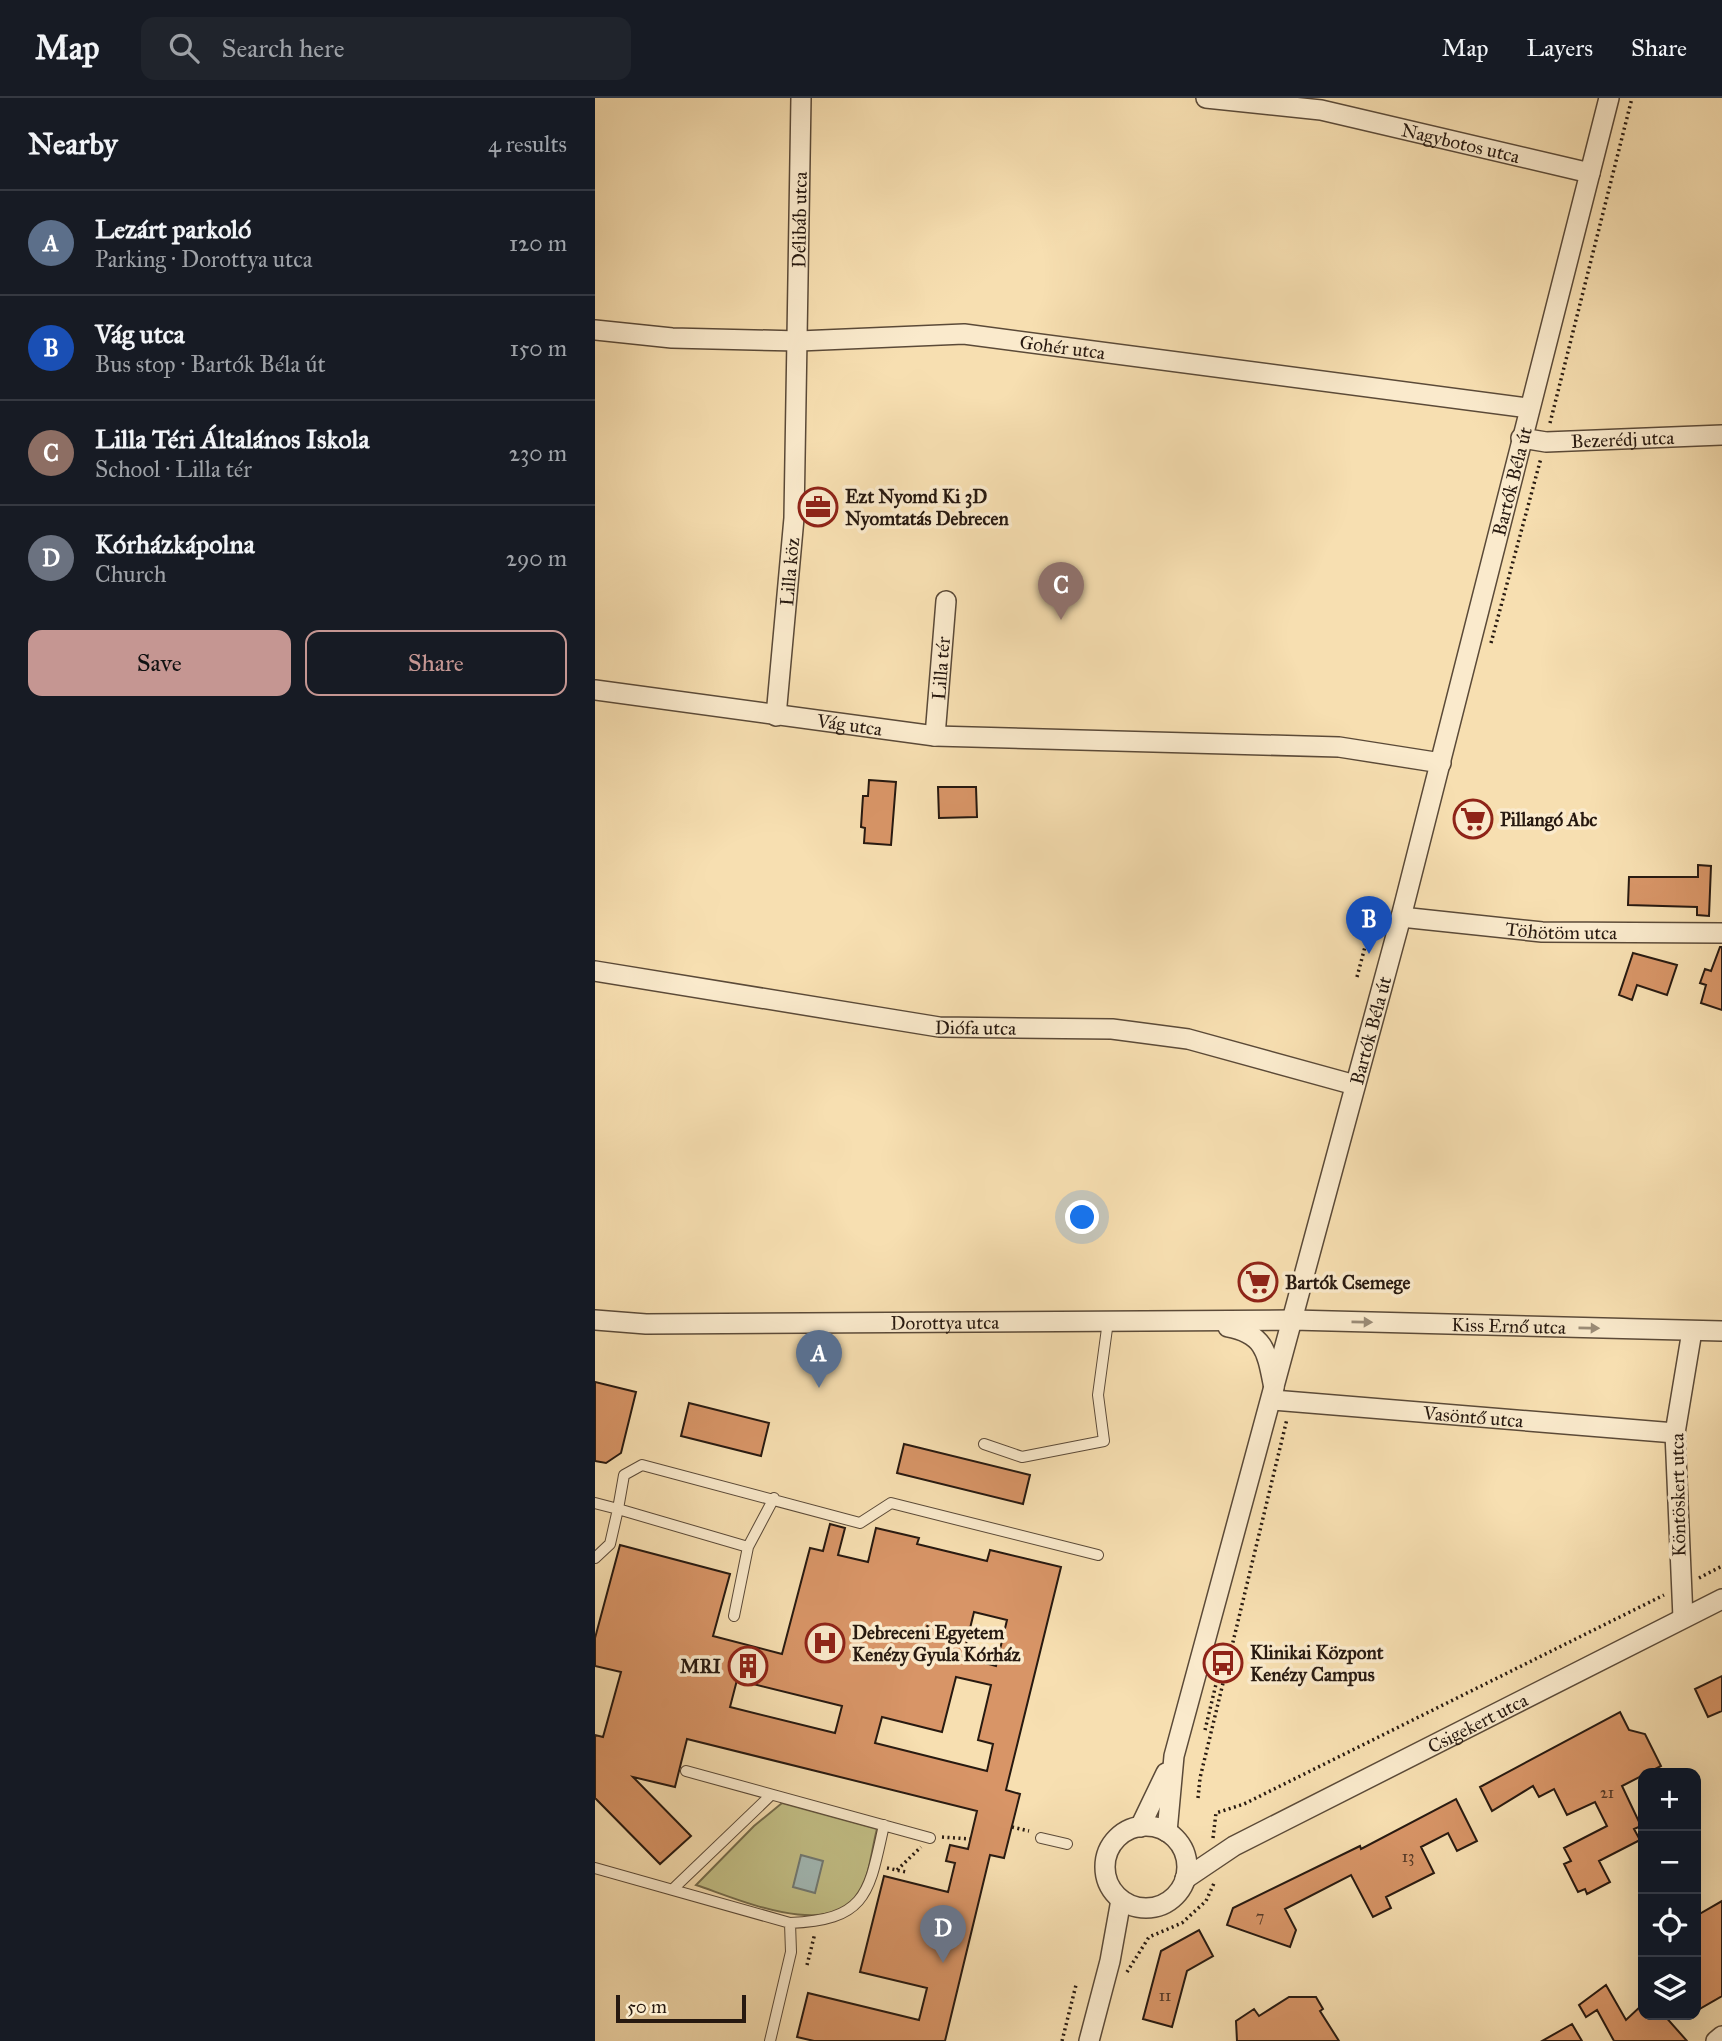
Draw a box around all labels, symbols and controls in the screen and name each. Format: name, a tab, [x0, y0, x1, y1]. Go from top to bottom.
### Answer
search box	[141, 17, 631, 80]
text: Map	[35, 28, 99, 68]
icon: search	[165, 29, 203, 67]
text: Search here	[221, 32, 345, 64]
text: Map	[1442, 33, 1489, 63]
text: Layers	[1527, 33, 1593, 63]
text: Share	[1631, 33, 1687, 63]
street label: Nagybotos utca	[1399, 118, 1523, 168]
text: Nearby	[28, 126, 118, 162]
text: 4 results	[488, 130, 567, 158]
street label: Délibáb utca	[787, 170, 811, 268]
text: Lezárt parkoló	[95, 213, 251, 245]
text: A	[43, 229, 59, 257]
text: 120 m	[509, 229, 567, 257]
text: Parking · Dorottya utca	[95, 245, 313, 273]
text: Vág utca	[95, 318, 185, 350]
street label: Gohér utca	[1018, 330, 1108, 364]
text: B	[43, 334, 59, 362]
text: 150 m	[510, 334, 567, 362]
text: Bus stop · Bartók Béla út	[95, 350, 326, 378]
text: Lilla Téri Általános Iskola	[95, 423, 369, 455]
street label: Bartók Béla út	[1487, 424, 1537, 538]
street label: Bezerédj utca	[1571, 425, 1676, 452]
text: C	[43, 439, 59, 467]
text: 230 m	[509, 439, 567, 467]
text: School · Lilla tér	[95, 455, 252, 483]
place label: Ezt Nyomd Ki 3D Nyomtatás Debrecen	[845, 485, 1009, 531]
office icon: Ezt Nyomd Ki 3D Nyomtatás Debrecen	[797, 486, 839, 528]
text: Kórházkápolna	[95, 528, 255, 560]
street label: Lilla köz	[775, 536, 804, 607]
text: D	[42, 544, 60, 572]
text: 290 m	[506, 544, 567, 572]
text: Church	[95, 560, 167, 588]
pin: C	[1038, 562, 1084, 620]
button: Save	[28, 630, 291, 696]
button: Share	[305, 630, 567, 696]
street label: Lilla tér	[926, 635, 955, 701]
street label: Vág utca	[815, 709, 885, 740]
supermarket icon: Pillangó Abc	[1452, 798, 1494, 840]
place label: Pillangó Abc	[1500, 808, 1597, 832]
pin: B	[1346, 896, 1392, 954]
street label: Töhötöm utca	[1504, 917, 1618, 944]
street label: Bartók Béla út	[1345, 973, 1396, 1087]
street label: Diófa utca	[935, 1015, 1017, 1039]
your location	[1065, 1200, 1099, 1234]
supermarket icon: Bartók Csemege	[1237, 1261, 1279, 1303]
place label: Bartók Csemege	[1285, 1271, 1410, 1295]
street label: Dorottya utca	[890, 1310, 1000, 1334]
street label: Kiss Ernő utca	[1451, 1313, 1567, 1339]
one-way arrow	[1351, 1317, 1373, 1328]
one-way arrow	[1578, 1322, 1600, 1334]
pin: A	[796, 1330, 842, 1388]
street label: Vasöntő utca	[1421, 1401, 1525, 1432]
street label: Köntöskert utca	[1665, 1432, 1691, 1557]
place label: Debreceni Egyetem Kenézy Gyula Kórház	[852, 1621, 1021, 1667]
hospital icon: Debreceni Egyetem Kenézy Gyula Kórház	[804, 1622, 846, 1664]
place label: Klinikai Központ Kenézy Campus	[1250, 1641, 1384, 1687]
bus stop icon: Klinikai Központ Kenézy Campus	[1202, 1642, 1244, 1684]
building icon: MRI	[727, 1645, 769, 1687]
place label: MRI	[680, 1655, 721, 1678]
street label: Csigekert utca	[1424, 1687, 1532, 1758]
map controls	[1638, 1768, 1701, 2020]
button: +	[1638, 1768, 1701, 1831]
house number: 21	[1600, 1783, 1614, 1802]
button: −	[1638, 1831, 1701, 1894]
house number: 13	[1402, 1847, 1414, 1866]
button: locate	[1638, 1894, 1701, 1957]
pin: D	[920, 1905, 966, 1963]
house number: 7	[1256, 1907, 1264, 1926]
button: layers	[1638, 1957, 1701, 2020]
house number: 11	[1159, 1986, 1171, 2005]
scale bar	[616, 1992, 745, 2024]
text: 50 m	[627, 1995, 667, 2018]

